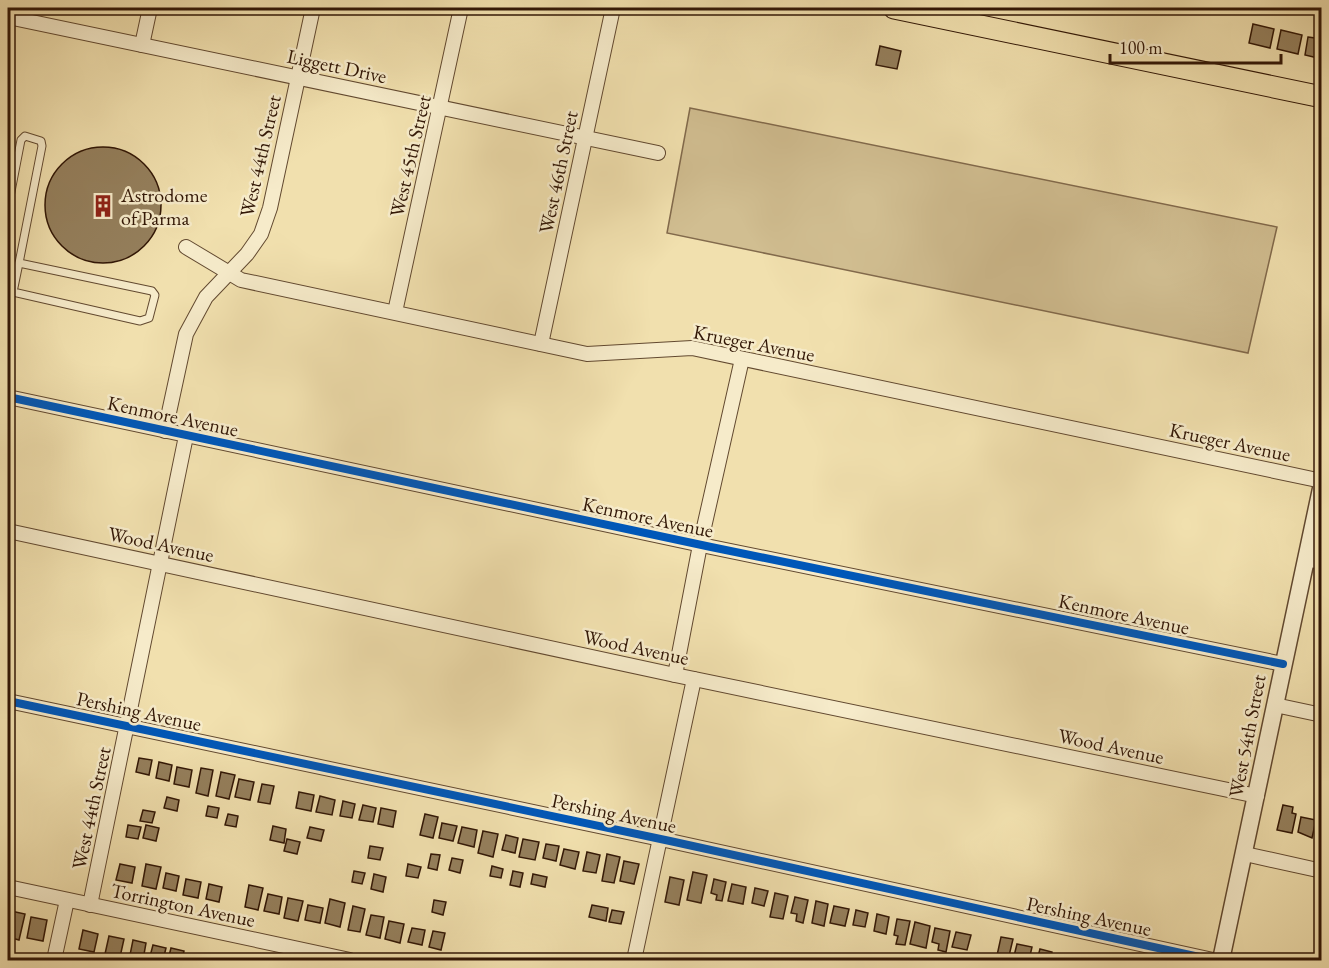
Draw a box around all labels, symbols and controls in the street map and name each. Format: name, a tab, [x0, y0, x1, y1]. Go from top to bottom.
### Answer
scale bar	[1110, 27, 1281, 65]
text: 100 m	[1119, 36, 1163, 59]
street label: Liggett Drive	[285, 43, 389, 89]
street label: West 44th Street	[233, 92, 287, 220]
street label: West 45th Street	[383, 92, 437, 220]
street label: West 46th Street	[532, 108, 584, 236]
place label: Astrodome of Parma	[120, 182, 208, 231]
building icon: Astrodome of Parma	[90, 193, 116, 219]
street label: Krueger Avenue	[691, 318, 817, 368]
street label: Kenmore Avenue	[105, 389, 241, 443]
street label: Krueger Avenue	[1167, 416, 1293, 468]
street label: Kenmore Avenue	[580, 490, 716, 544]
street label: Wood Avenue	[106, 520, 217, 568]
street label: Kenmore Avenue	[1056, 587, 1192, 641]
street label: Wood Avenue	[581, 623, 692, 671]
street label: West 54th Street	[1222, 672, 1272, 800]
street label: Pershing Avenue	[74, 685, 204, 737]
street label: Wood Avenue	[1056, 722, 1167, 770]
street label: West 44th Street	[65, 744, 117, 872]
street label: Pershing Avenue	[549, 787, 679, 839]
street label: Torrington Avenue	[108, 877, 258, 933]
street label: Pershing Avenue	[1024, 890, 1154, 942]

